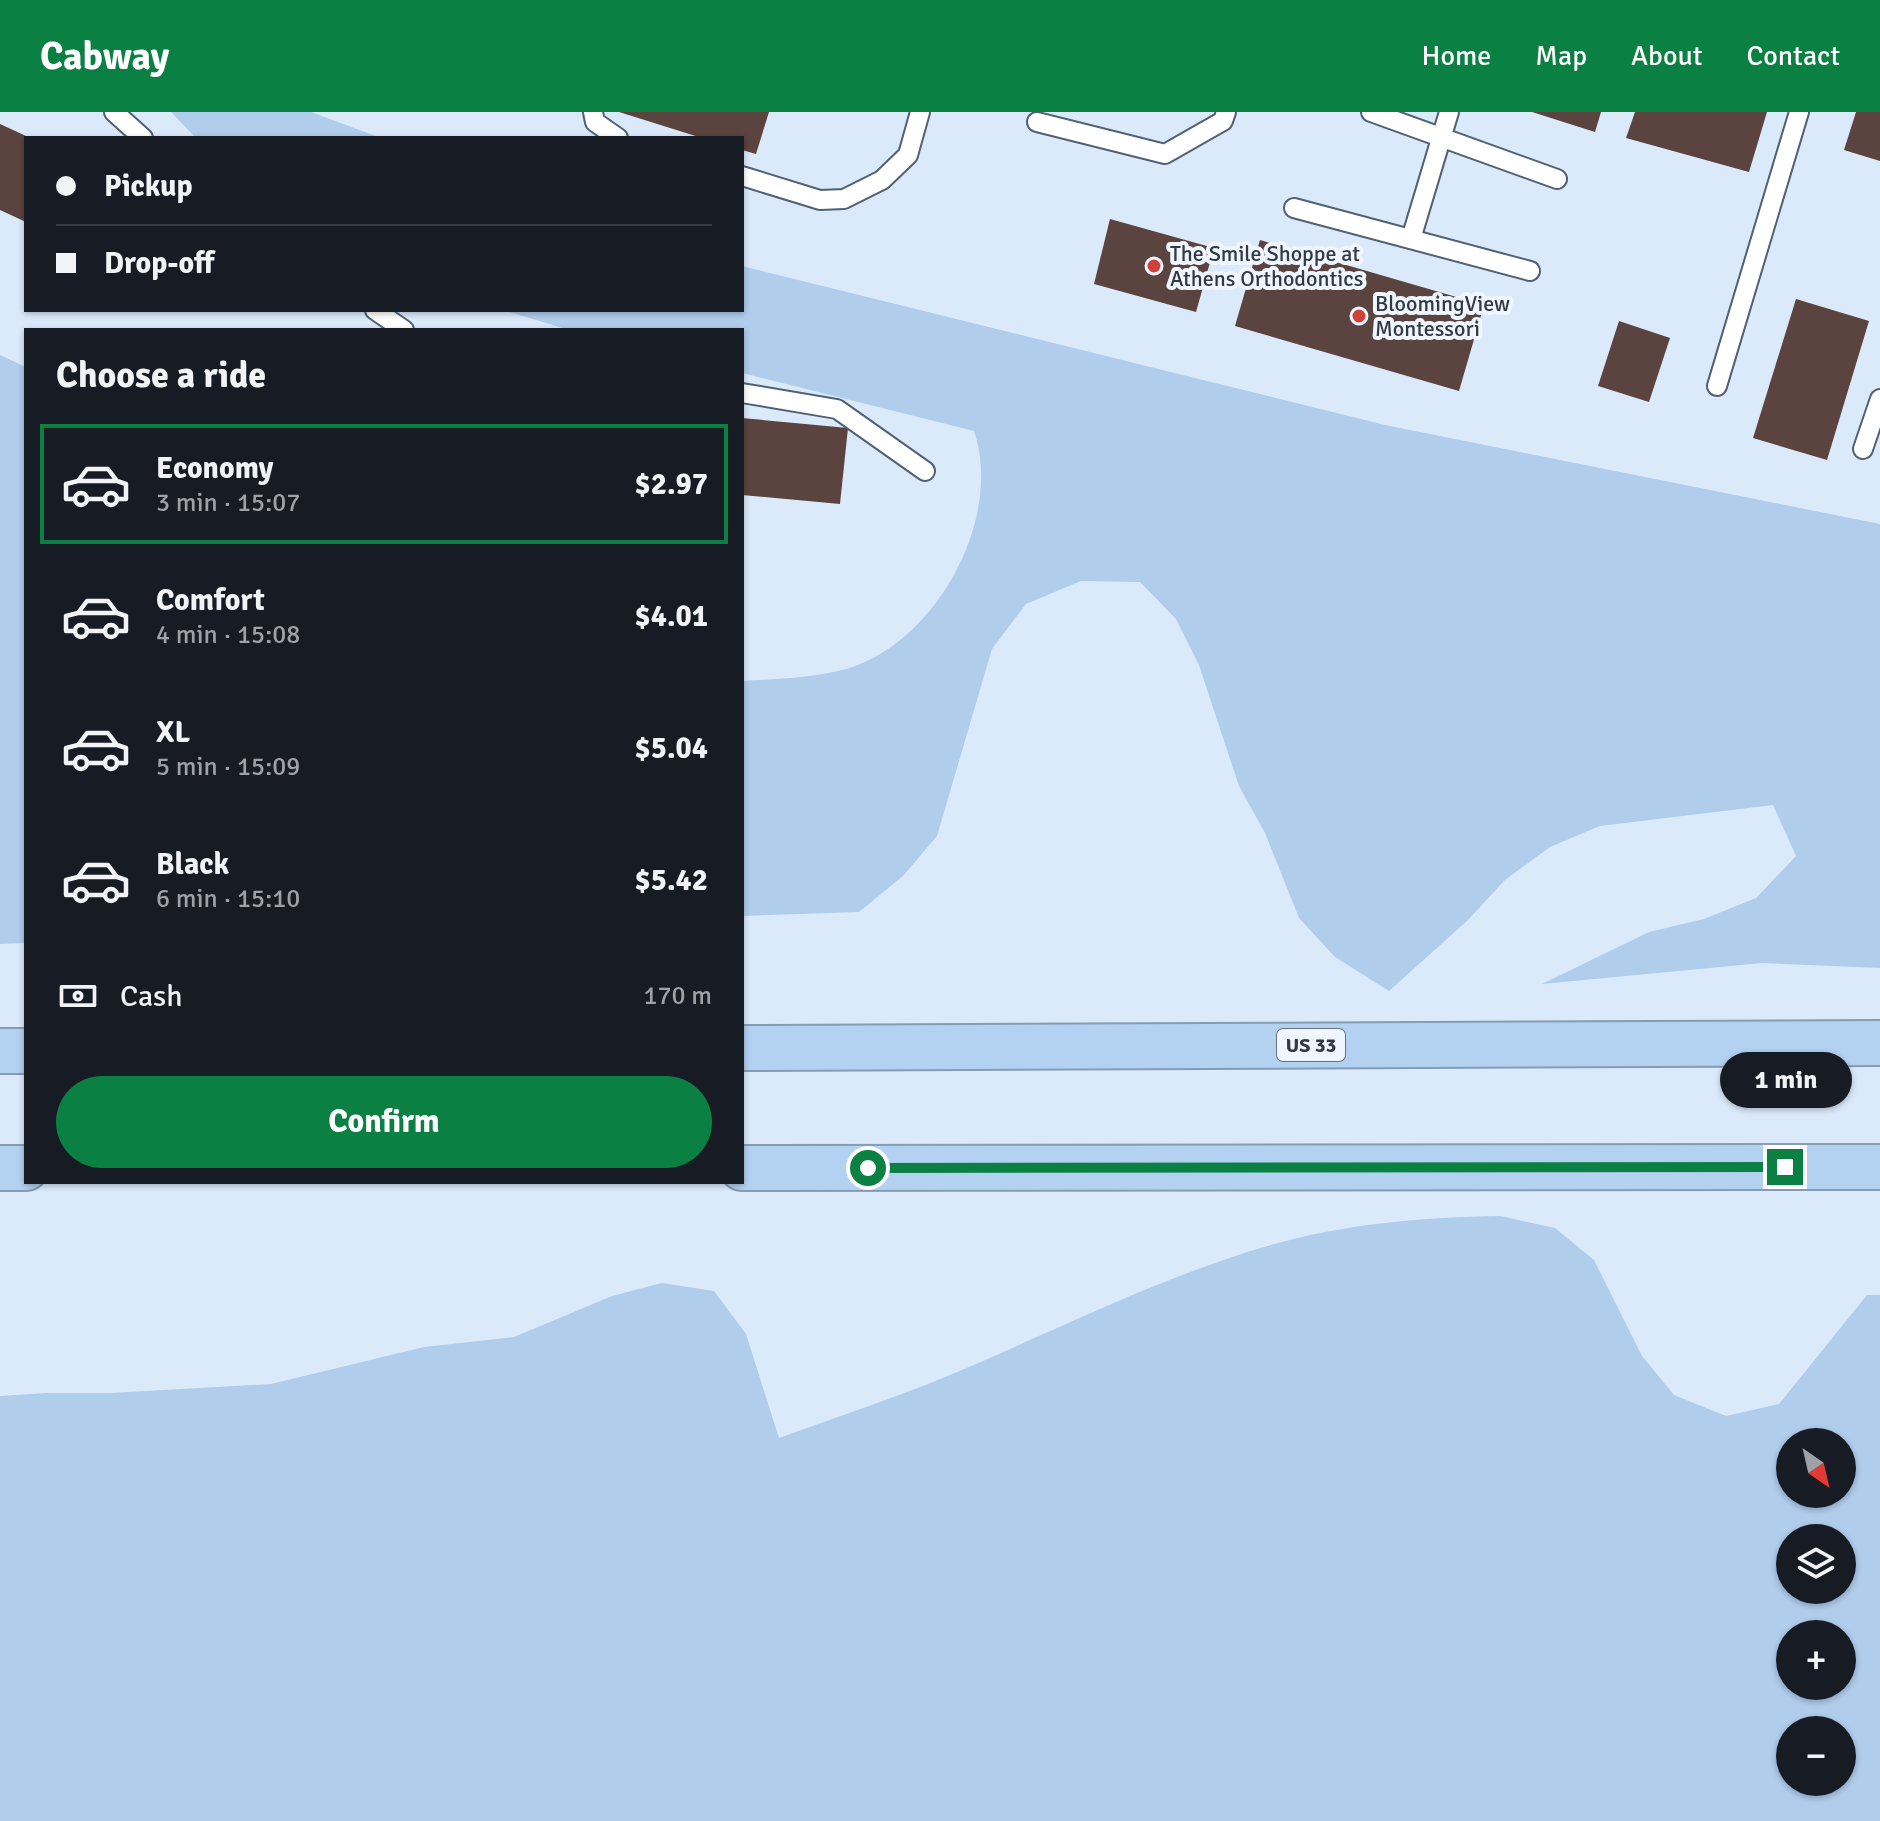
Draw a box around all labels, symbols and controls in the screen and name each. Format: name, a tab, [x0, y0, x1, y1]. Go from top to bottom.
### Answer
text: Cabway	[40, 33, 169, 80]
text: Home	[1422, 39, 1491, 73]
text: Map	[1535, 39, 1587, 73]
text: About	[1631, 39, 1703, 73]
text: Contact	[1747, 39, 1840, 73]
text: Pickup	[104, 168, 193, 205]
place label: The Smile Shoppe at Athens Orthodontics	[1170, 240, 1363, 292]
text: Drop-off	[104, 245, 214, 282]
marker: The Smile Shoppe at Athens Orthodontics	[1145, 257, 1163, 275]
place label: BloomingView Montessori	[1375, 290, 1510, 342]
marker: BloomingView Montessori	[1350, 307, 1368, 325]
text: Choose a ride	[56, 353, 266, 398]
icon: car	[60, 448, 132, 520]
text: Economy	[156, 450, 273, 487]
text: $2.97	[635, 466, 708, 503]
text: 3 min · 15:07	[156, 487, 300, 519]
icon: car	[60, 580, 132, 652]
text: Comfort	[156, 582, 265, 619]
text: $4.01	[635, 598, 708, 635]
text: 4 min · 15:08	[156, 619, 300, 651]
icon: car	[60, 712, 132, 784]
text: XL	[156, 714, 190, 751]
text: $5.04	[635, 730, 708, 767]
text: 5 min · 15:09	[156, 751, 300, 783]
icon: car	[60, 844, 132, 916]
text: Black	[156, 846, 229, 883]
text: $5.42	[635, 862, 708, 899]
text: 6 min · 15:10	[156, 883, 300, 915]
icon: cash	[56, 974, 100, 1018]
text: Cash	[120, 978, 183, 1015]
text: 170 m	[643, 980, 712, 1012]
road number: US 33	[1277, 1029, 1345, 1061]
callout: 1 min	[1719, 1051, 1851, 1107]
text: 1 min	[1755, 1064, 1817, 1096]
button: Confirm	[56, 1076, 712, 1168]
route end	[1767, 1149, 1803, 1185]
route start	[850, 1150, 886, 1186]
north arrow	[1776, 1428, 1856, 1508]
map controls	[1776, 1428, 1856, 1796]
button: layers	[1776, 1524, 1856, 1604]
button: +	[1776, 1620, 1856, 1700]
button: −	[1776, 1716, 1856, 1796]

